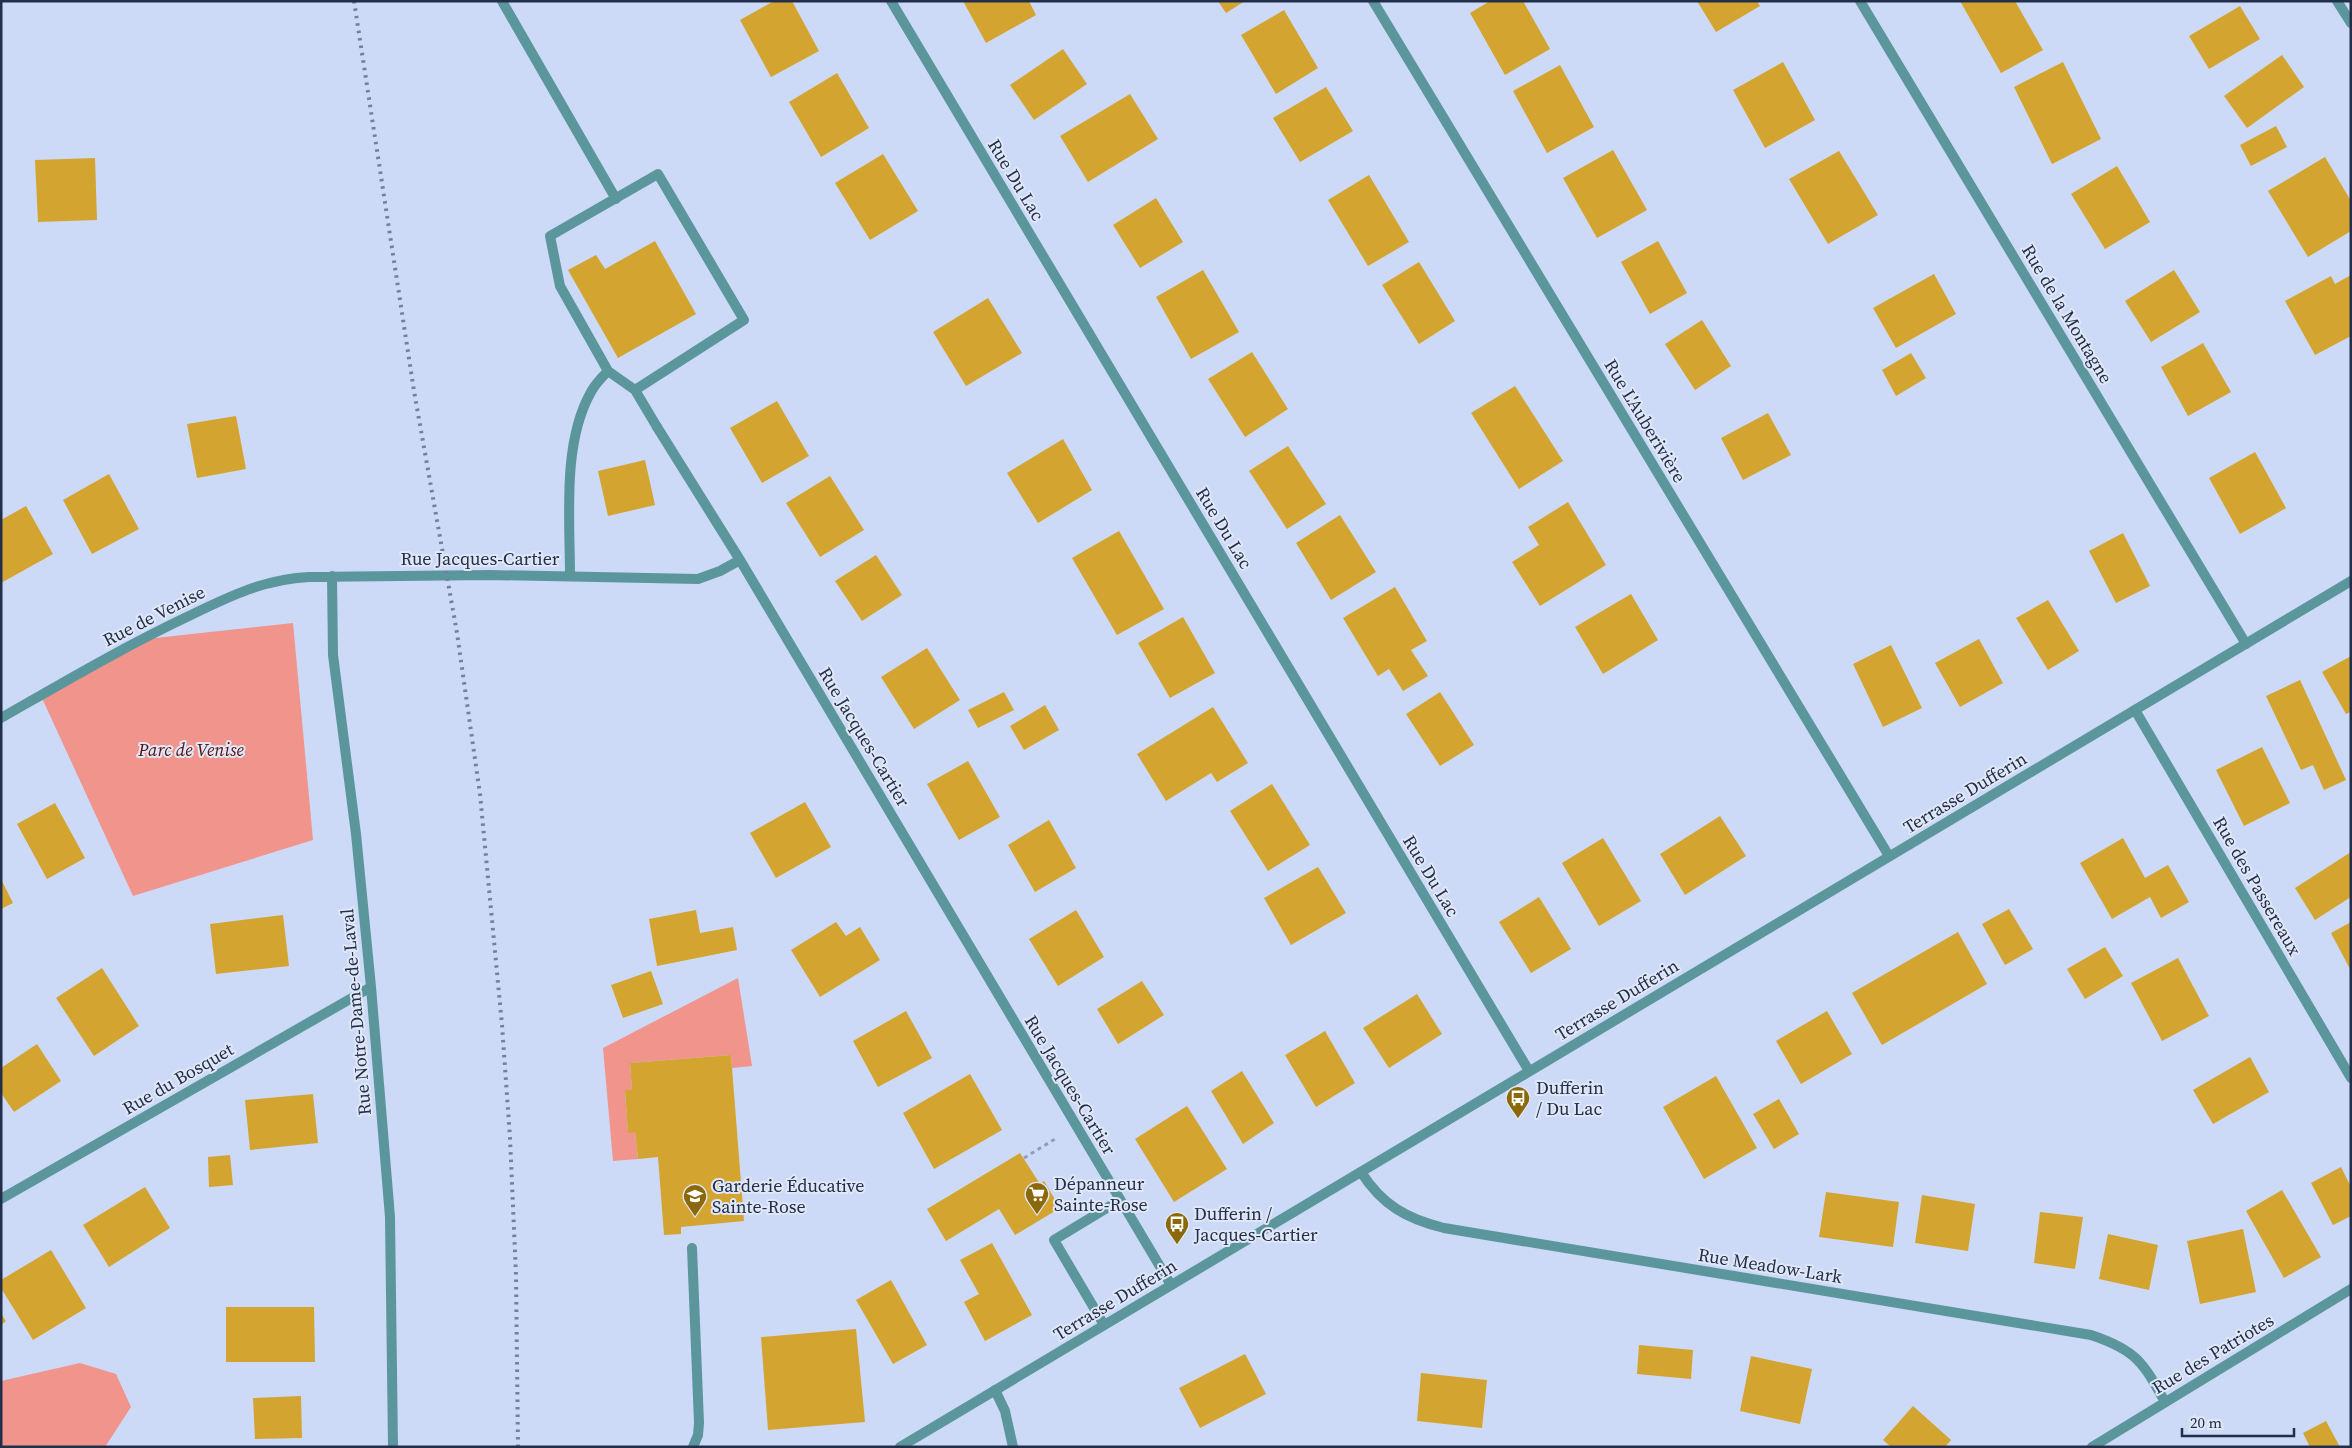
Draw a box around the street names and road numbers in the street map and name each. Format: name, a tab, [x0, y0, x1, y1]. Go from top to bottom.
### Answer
street label: Rue Du Lac	[982, 134, 1051, 226]
street label: Rue de la Montagne	[2016, 240, 2119, 388]
street label: Rue L'Auberivière	[1599, 354, 1692, 487]
street label: Rue Du Lac	[1190, 482, 1259, 574]
street label: Rue Jacques-Cartier	[401, 546, 560, 571]
street label: Rue de Venise	[98, 579, 209, 652]
street label: Rue Jacques-Cartier	[813, 662, 916, 812]
street label: Terrasse Dufferin	[1898, 746, 2031, 839]
street label: Rue des Passereaux	[2207, 812, 2308, 960]
street label: Rue Du Lac	[1397, 830, 1466, 922]
street label: Rue Notre-Dame-de-Laval	[334, 908, 377, 1116]
street label: Terrasse Dufferin	[1550, 953, 1683, 1046]
street label: Rue Jacques-Cartier	[1019, 1010, 1122, 1160]
street label: Rue du Bosquet	[118, 1037, 238, 1120]
street label: Rue Meadow-Lark	[1696, 1242, 1844, 1289]
street label: Terrasse Dufferin	[1048, 1253, 1181, 1346]
street label: Rue des Patriotes	[2147, 1307, 2278, 1400]

